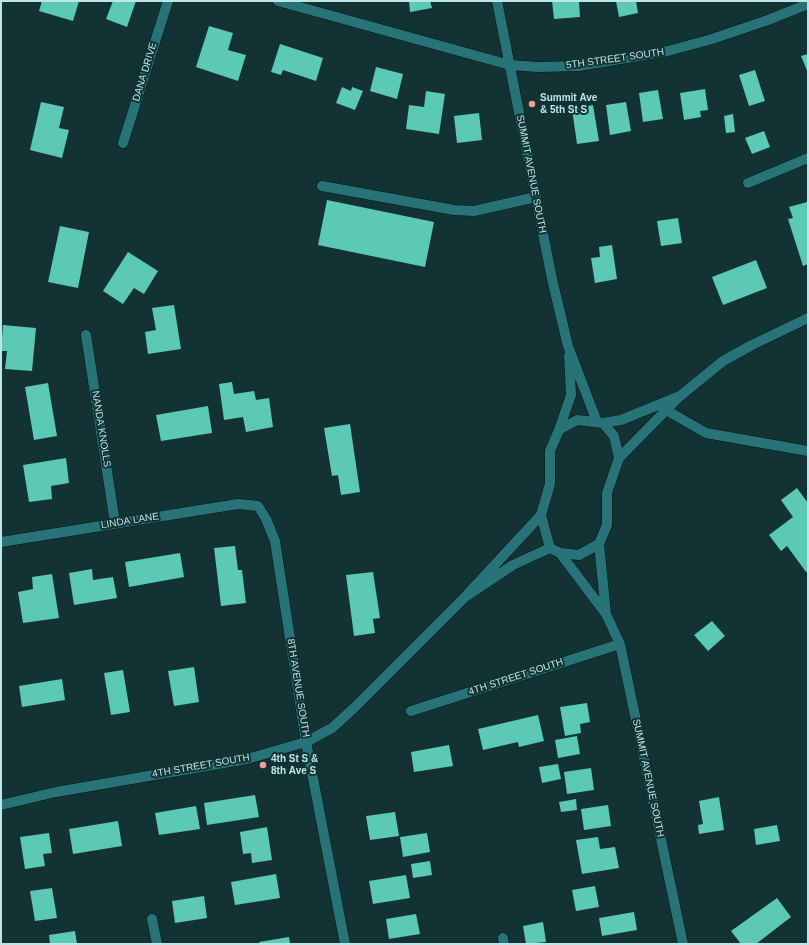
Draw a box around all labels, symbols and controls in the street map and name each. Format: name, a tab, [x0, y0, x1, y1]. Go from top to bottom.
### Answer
street label: DANA DRIVE	[130, 41, 160, 103]
street label: 5TH STREET SOUTH	[565, 46, 665, 72]
place label: Summit Ave & 5th St S	[540, 92, 597, 116]
marker: Summit Ave & 5th St S	[527, 99, 537, 109]
street label: SUMMIT AVENUE SOUTH	[514, 114, 548, 234]
street label: NANDA KNOLLS	[89, 390, 113, 468]
street label: LINDA LANE	[100, 511, 160, 531]
street label: 8TH AVENUE SOUTH	[284, 638, 312, 738]
street label: 4TH STREET SOUTH	[467, 656, 565, 698]
street label: SUMMIT AVENUE SOUTH	[630, 718, 666, 838]
street label: 4TH STREET SOUTH	[151, 752, 251, 780]
place label: 4th St S & 8th Ave S	[271, 753, 318, 776]
marker: 4th St S & 8th Ave S	[258, 760, 268, 770]

